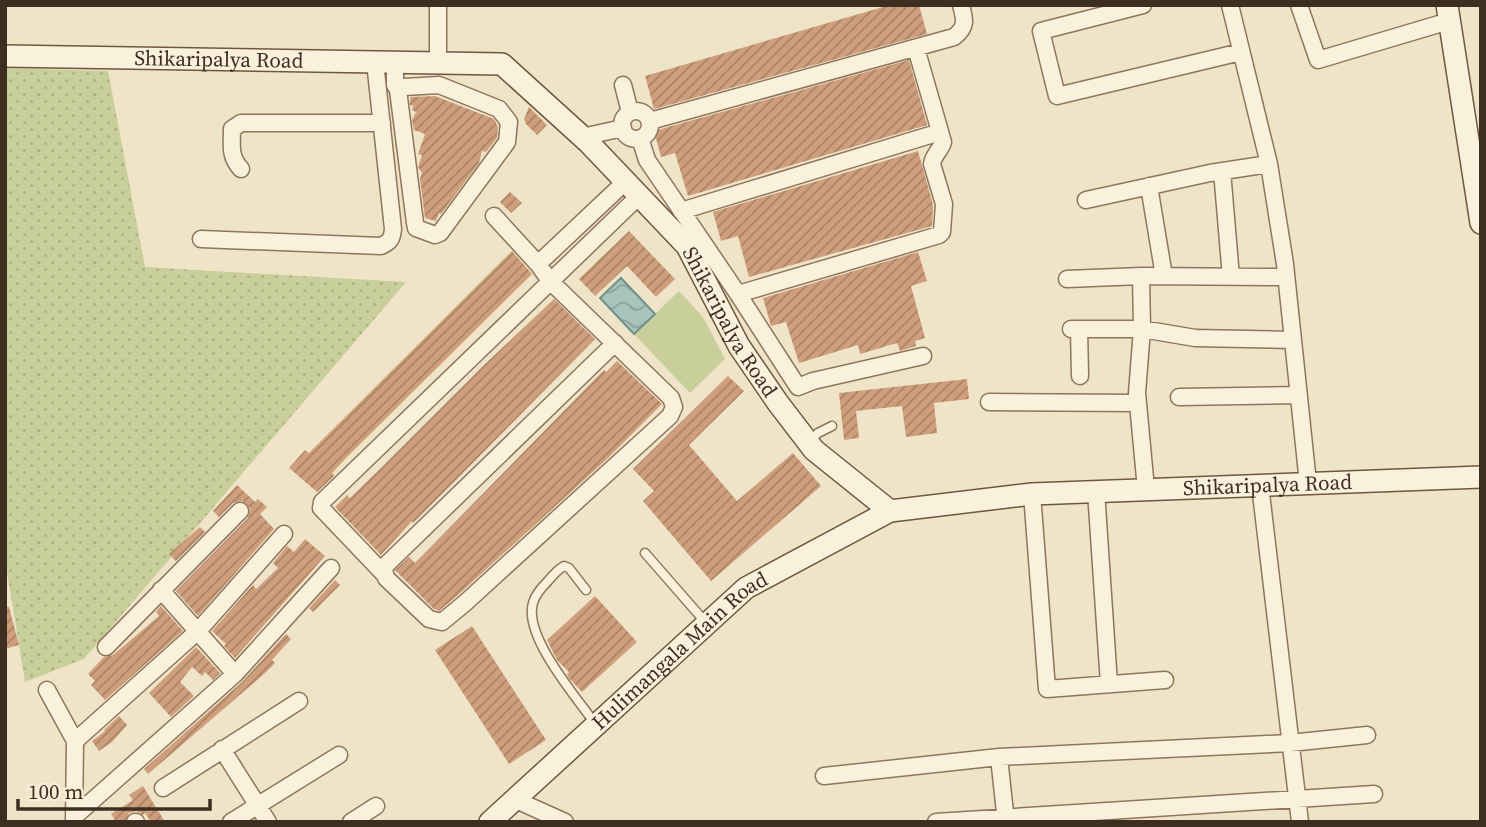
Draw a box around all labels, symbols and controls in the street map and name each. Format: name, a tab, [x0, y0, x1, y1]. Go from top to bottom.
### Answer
street label: Shikaripalya Road	[134, 43, 304, 75]
street label: Shikaripalya Road	[676, 241, 785, 403]
street label: Shikaripalya Road	[1183, 467, 1353, 502]
street label: Hulimangala Main Road	[585, 564, 773, 736]
scale bar	[18, 768, 210, 812]
text: 100 m	[28, 777, 83, 806]

